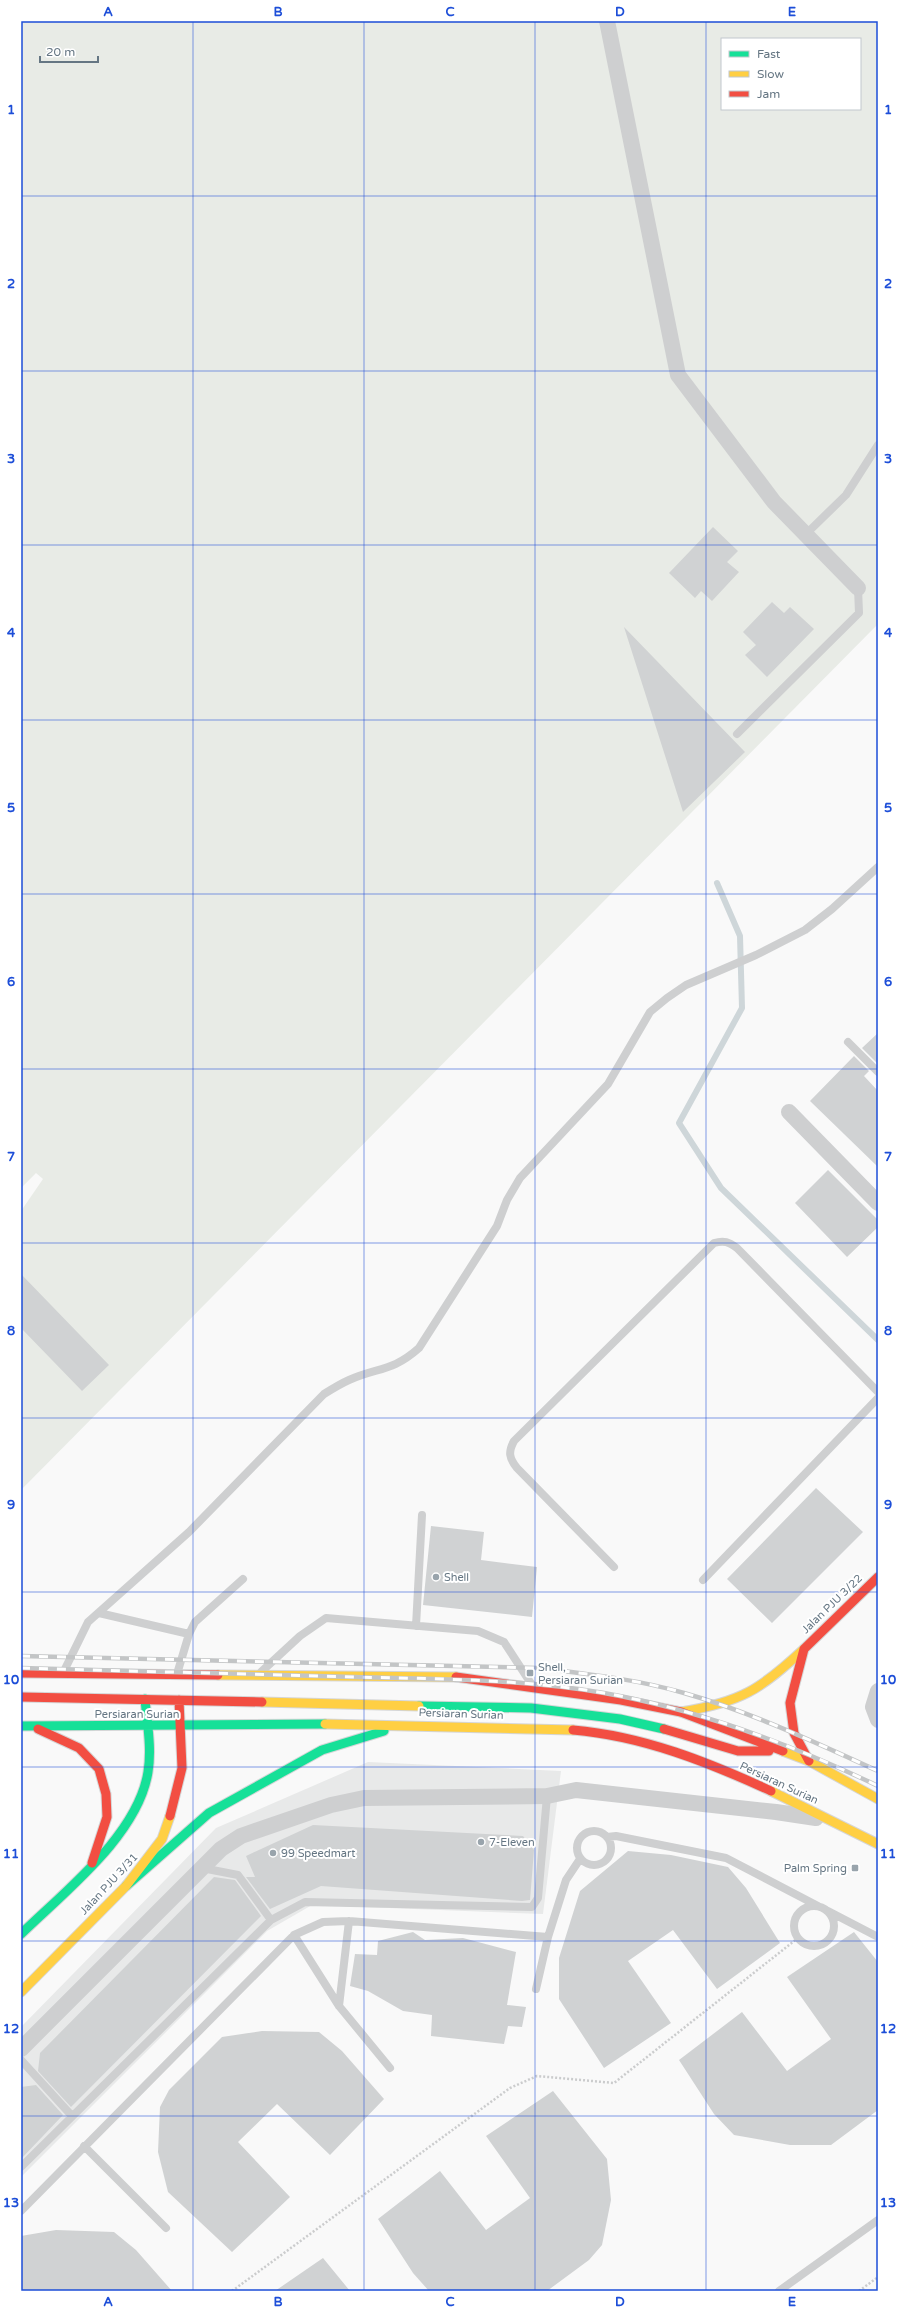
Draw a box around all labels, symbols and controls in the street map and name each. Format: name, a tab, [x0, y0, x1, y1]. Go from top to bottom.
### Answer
text: A	[103, 4, 113, 20]
text: B	[273, 4, 283, 20]
text: C	[445, 4, 455, 20]
text: D	[615, 4, 625, 20]
text: E	[788, 4, 796, 20]
scale bar	[40, 38, 98, 64]
legend	[721, 38, 861, 110]
text: 20 m	[46, 45, 75, 59]
text: Fast	[757, 47, 781, 61]
text: Slow	[757, 67, 784, 81]
text: Jam	[757, 87, 780, 101]
text: 1	[7, 102, 15, 118]
text: 1	[884, 102, 892, 118]
text: 2	[7, 276, 15, 292]
text: 2	[884, 276, 892, 292]
text: 3	[7, 451, 15, 467]
text: 3	[884, 451, 892, 467]
text: 4	[7, 625, 16, 641]
text: 4	[884, 625, 893, 641]
text: 5	[7, 800, 15, 816]
text: 5	[884, 800, 892, 816]
text: 6	[7, 974, 15, 990]
text: 6	[884, 974, 892, 990]
text: 7	[7, 1149, 15, 1165]
text: 7	[884, 1149, 892, 1165]
text: 8	[7, 1323, 15, 1339]
text: 8	[884, 1323, 892, 1339]
text: 9	[7, 1497, 15, 1513]
text: 9	[884, 1497, 892, 1513]
place label: Shell	[444, 1571, 469, 1584]
marker: Shell	[431, 1572, 441, 1582]
street label: Jalan PJU 3/22	[799, 1572, 865, 1636]
place label: Shell, Persiaran Surian	[538, 1661, 623, 1687]
marker: Shell, Persiaran Surian	[525, 1668, 535, 1678]
text: 10	[3, 1672, 19, 1688]
text: 10	[880, 1672, 896, 1688]
street label: Persiaran Surian	[418, 1706, 504, 1722]
street label: Persiaran Surian	[94, 1708, 180, 1721]
street label: Persiaran Surian	[738, 1759, 820, 1807]
place label: 7-Eleven	[489, 1836, 535, 1849]
marker: 7-Eleven	[476, 1837, 486, 1847]
text: 11	[3, 1846, 19, 1862]
text: 11	[880, 1846, 896, 1862]
place label: 99 Speedmart	[281, 1847, 355, 1860]
marker: 99 Speedmart	[268, 1848, 278, 1858]
street label: Jalan PJU 3/31	[77, 1851, 141, 1917]
place label: Palm Spring	[784, 1862, 847, 1875]
marker: Palm Spring	[850, 1863, 860, 1873]
text: 12	[3, 2021, 19, 2037]
text: 12	[880, 2021, 896, 2037]
text: 13	[3, 2195, 19, 2211]
text: 13	[880, 2195, 896, 2211]
text: A	[103, 2294, 113, 2310]
text: B	[273, 2294, 283, 2310]
text: C	[445, 2294, 455, 2310]
text: D	[615, 2294, 625, 2310]
text: E	[788, 2294, 796, 2310]

